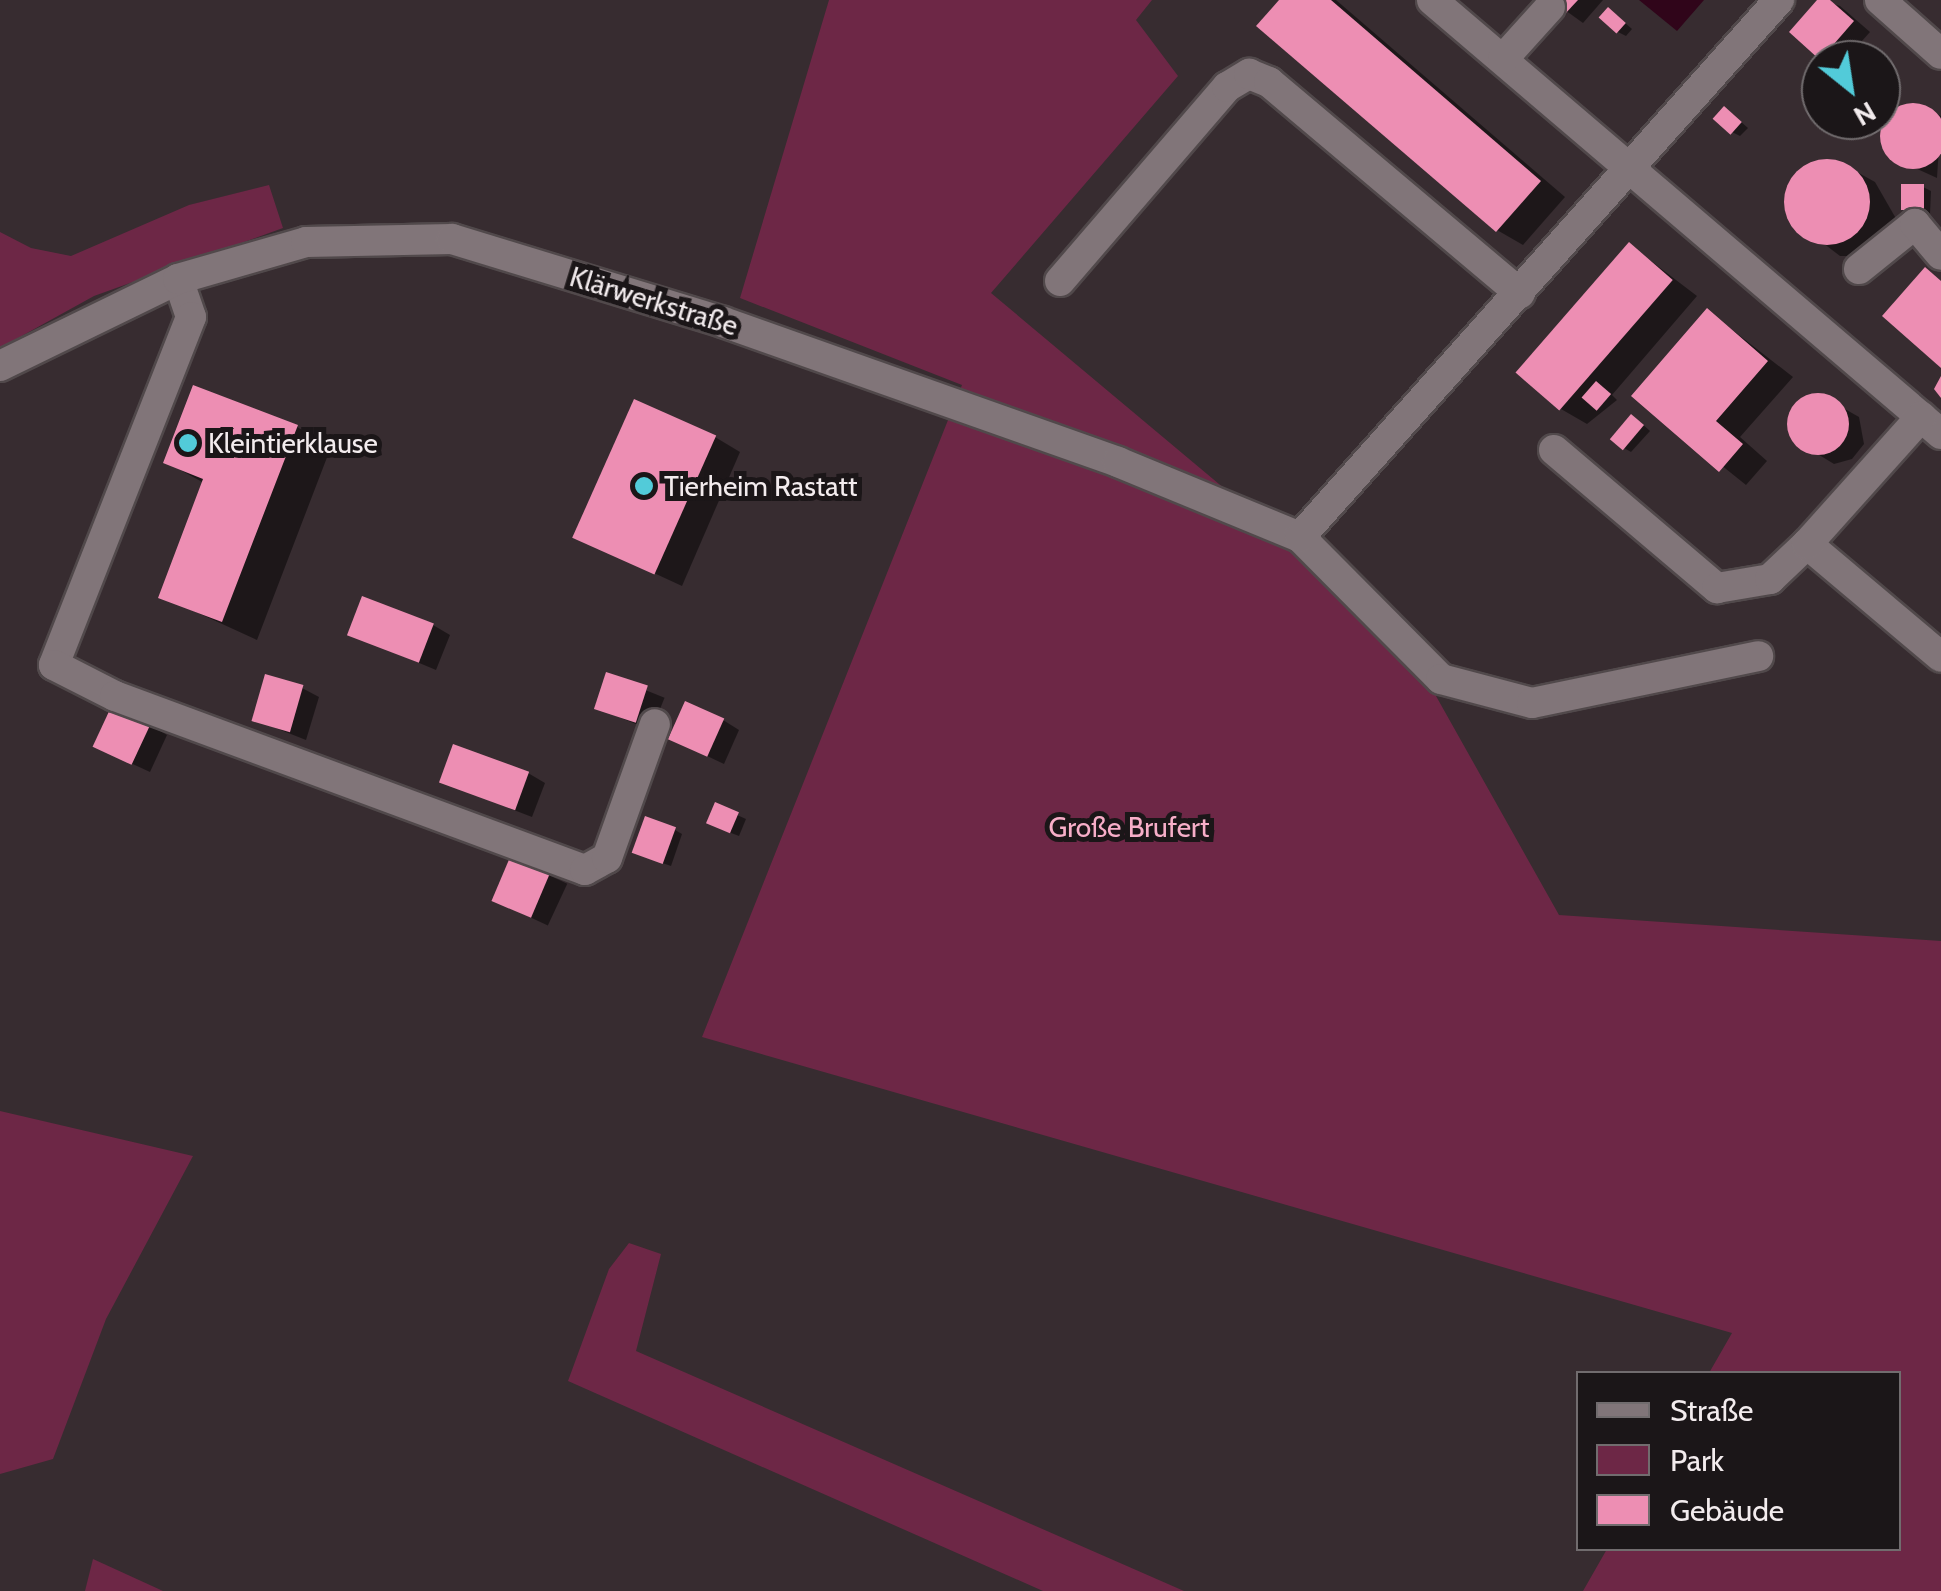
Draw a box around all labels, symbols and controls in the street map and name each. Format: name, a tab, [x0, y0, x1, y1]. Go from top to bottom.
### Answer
north arrow	[1801, 40, 1901, 140]
text: N	[1848, 95, 1882, 134]
street label: Klärwerkstraße	[566, 259, 742, 343]
place label: Kleintierklause	[208, 426, 378, 460]
marker: Kleintierklause	[177, 432, 199, 454]
place label: Tierheim Rastatt	[664, 469, 857, 503]
marker: Tierheim Rastatt	[633, 475, 655, 497]
park label: Große Brufert	[1049, 810, 1209, 844]
legend	[1576, 1371, 1901, 1551]
text: Straße	[1670, 1392, 1753, 1429]
text: Park	[1670, 1442, 1724, 1479]
text: Gebäude	[1670, 1492, 1784, 1529]

